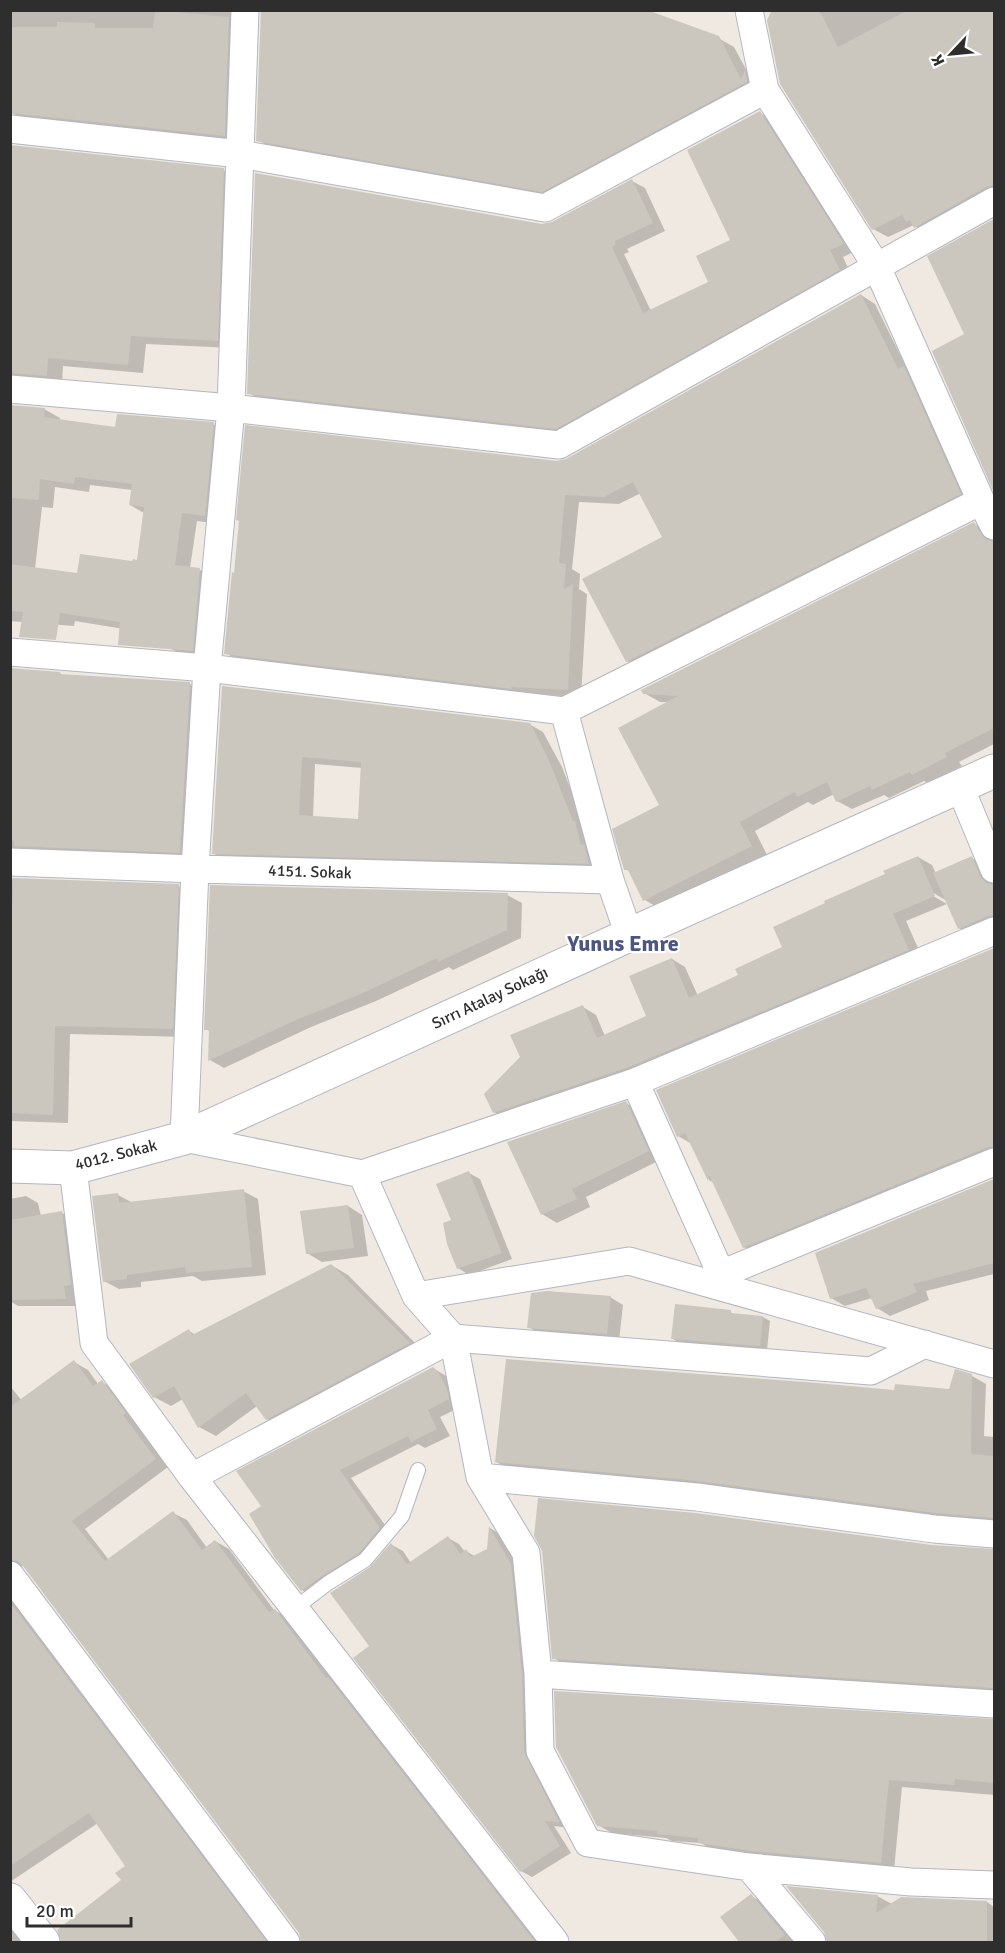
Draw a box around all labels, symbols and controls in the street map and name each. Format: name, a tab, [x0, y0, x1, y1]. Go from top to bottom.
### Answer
north arrow	[921, 24, 981, 84]
text: K	[927, 51, 950, 69]
street label: 4151. Sokak	[268, 861, 352, 883]
district label: Yunus Emre	[566, 930, 679, 957]
street label: Sırrı Atalay Sokağı	[429, 962, 551, 1034]
street label: 4012. Sokak	[73, 1135, 159, 1175]
scale bar	[27, 1890, 130, 1928]
text: 20 m	[36, 1900, 74, 1922]

